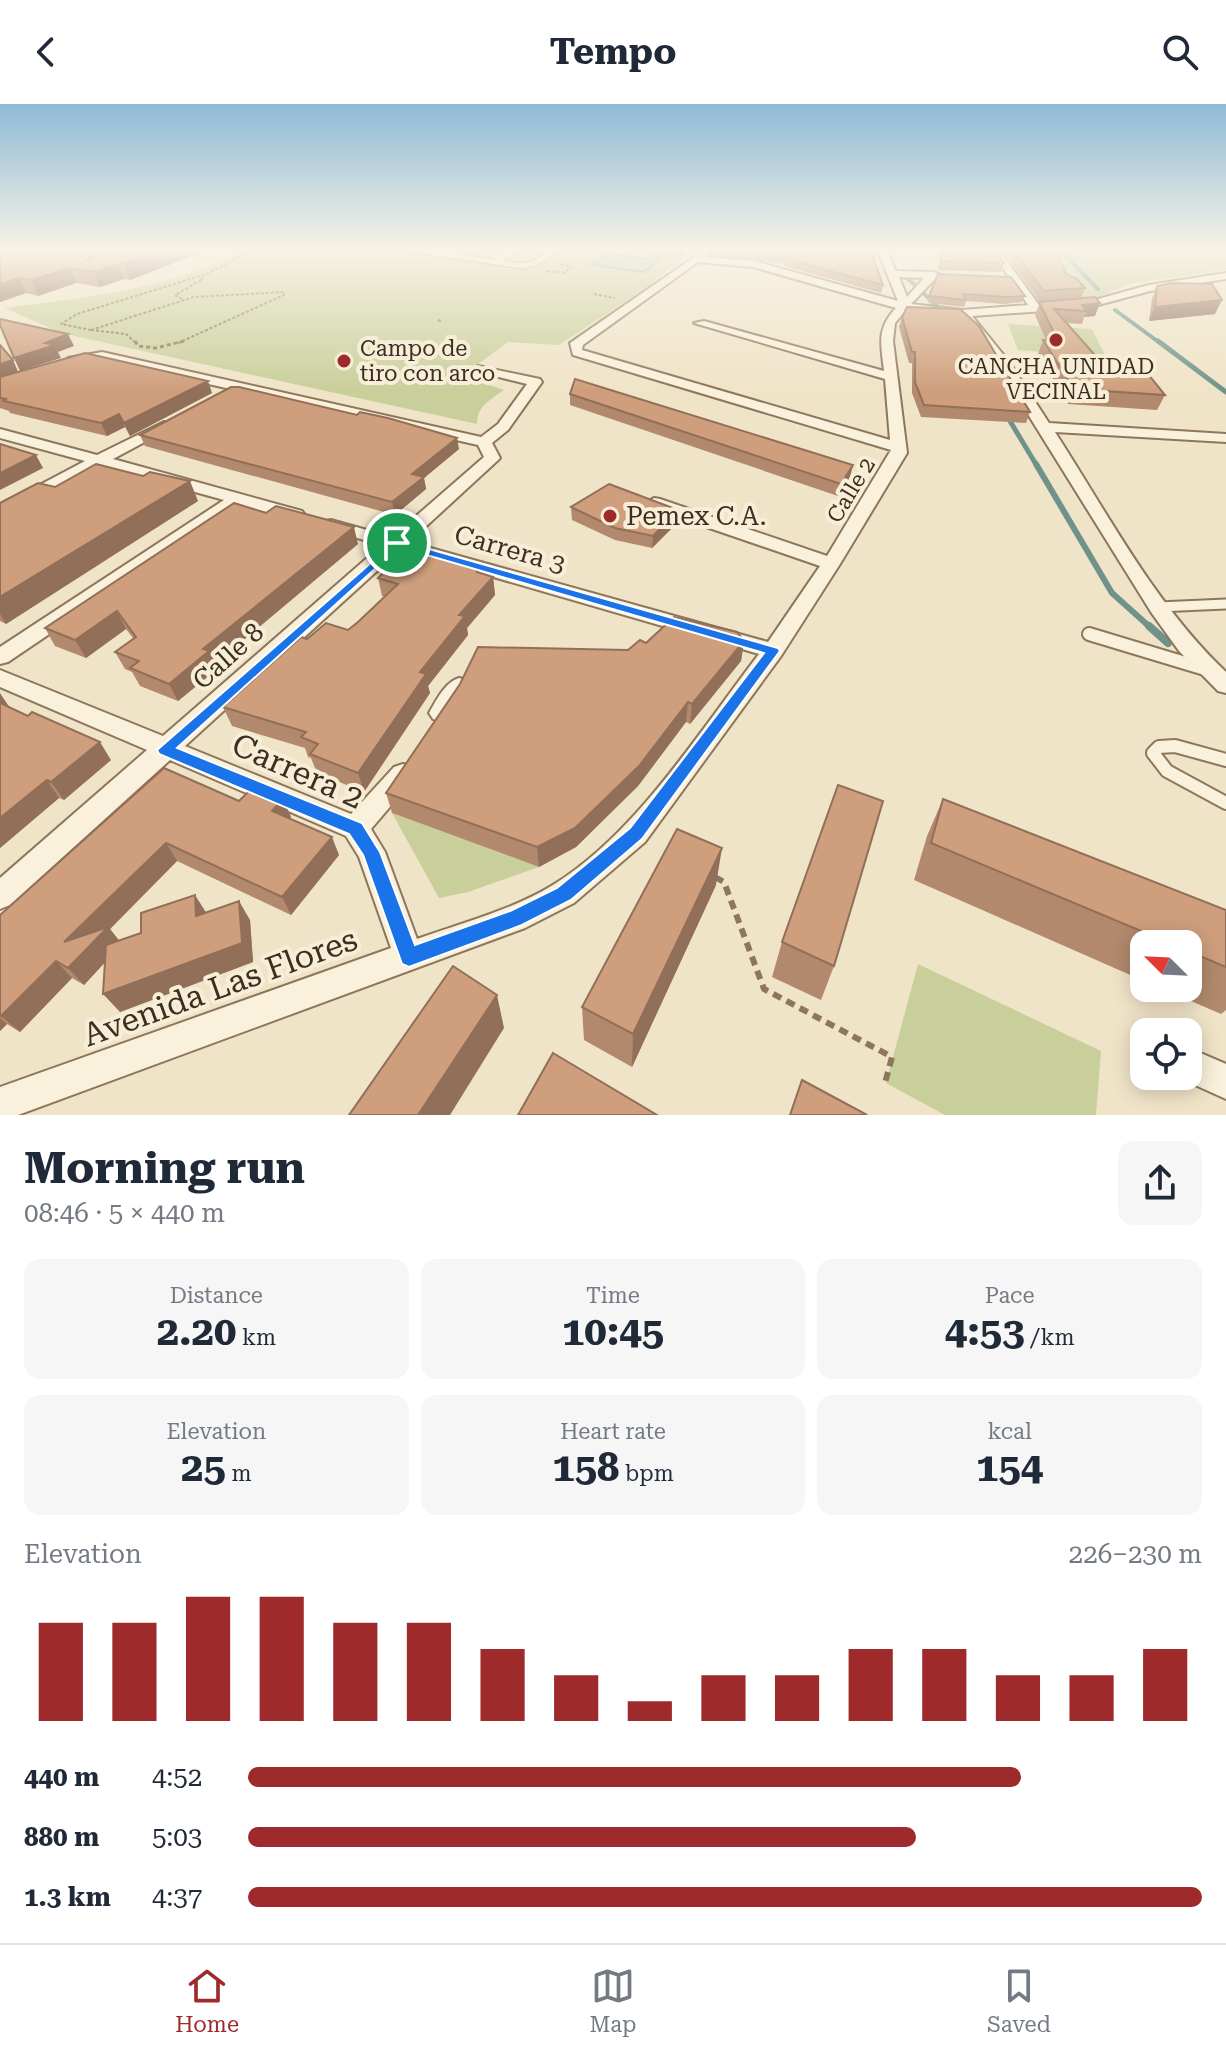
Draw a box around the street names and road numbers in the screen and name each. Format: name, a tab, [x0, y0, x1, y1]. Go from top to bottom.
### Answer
street label: Calle 2	[822, 453, 880, 527]
street label: Carrera 3	[451, 519, 569, 579]
street label: Calle 8	[187, 617, 269, 695]
street label: Carrera 2	[226, 725, 370, 817]
street label: Avenida Las Flores	[78, 920, 362, 1054]

